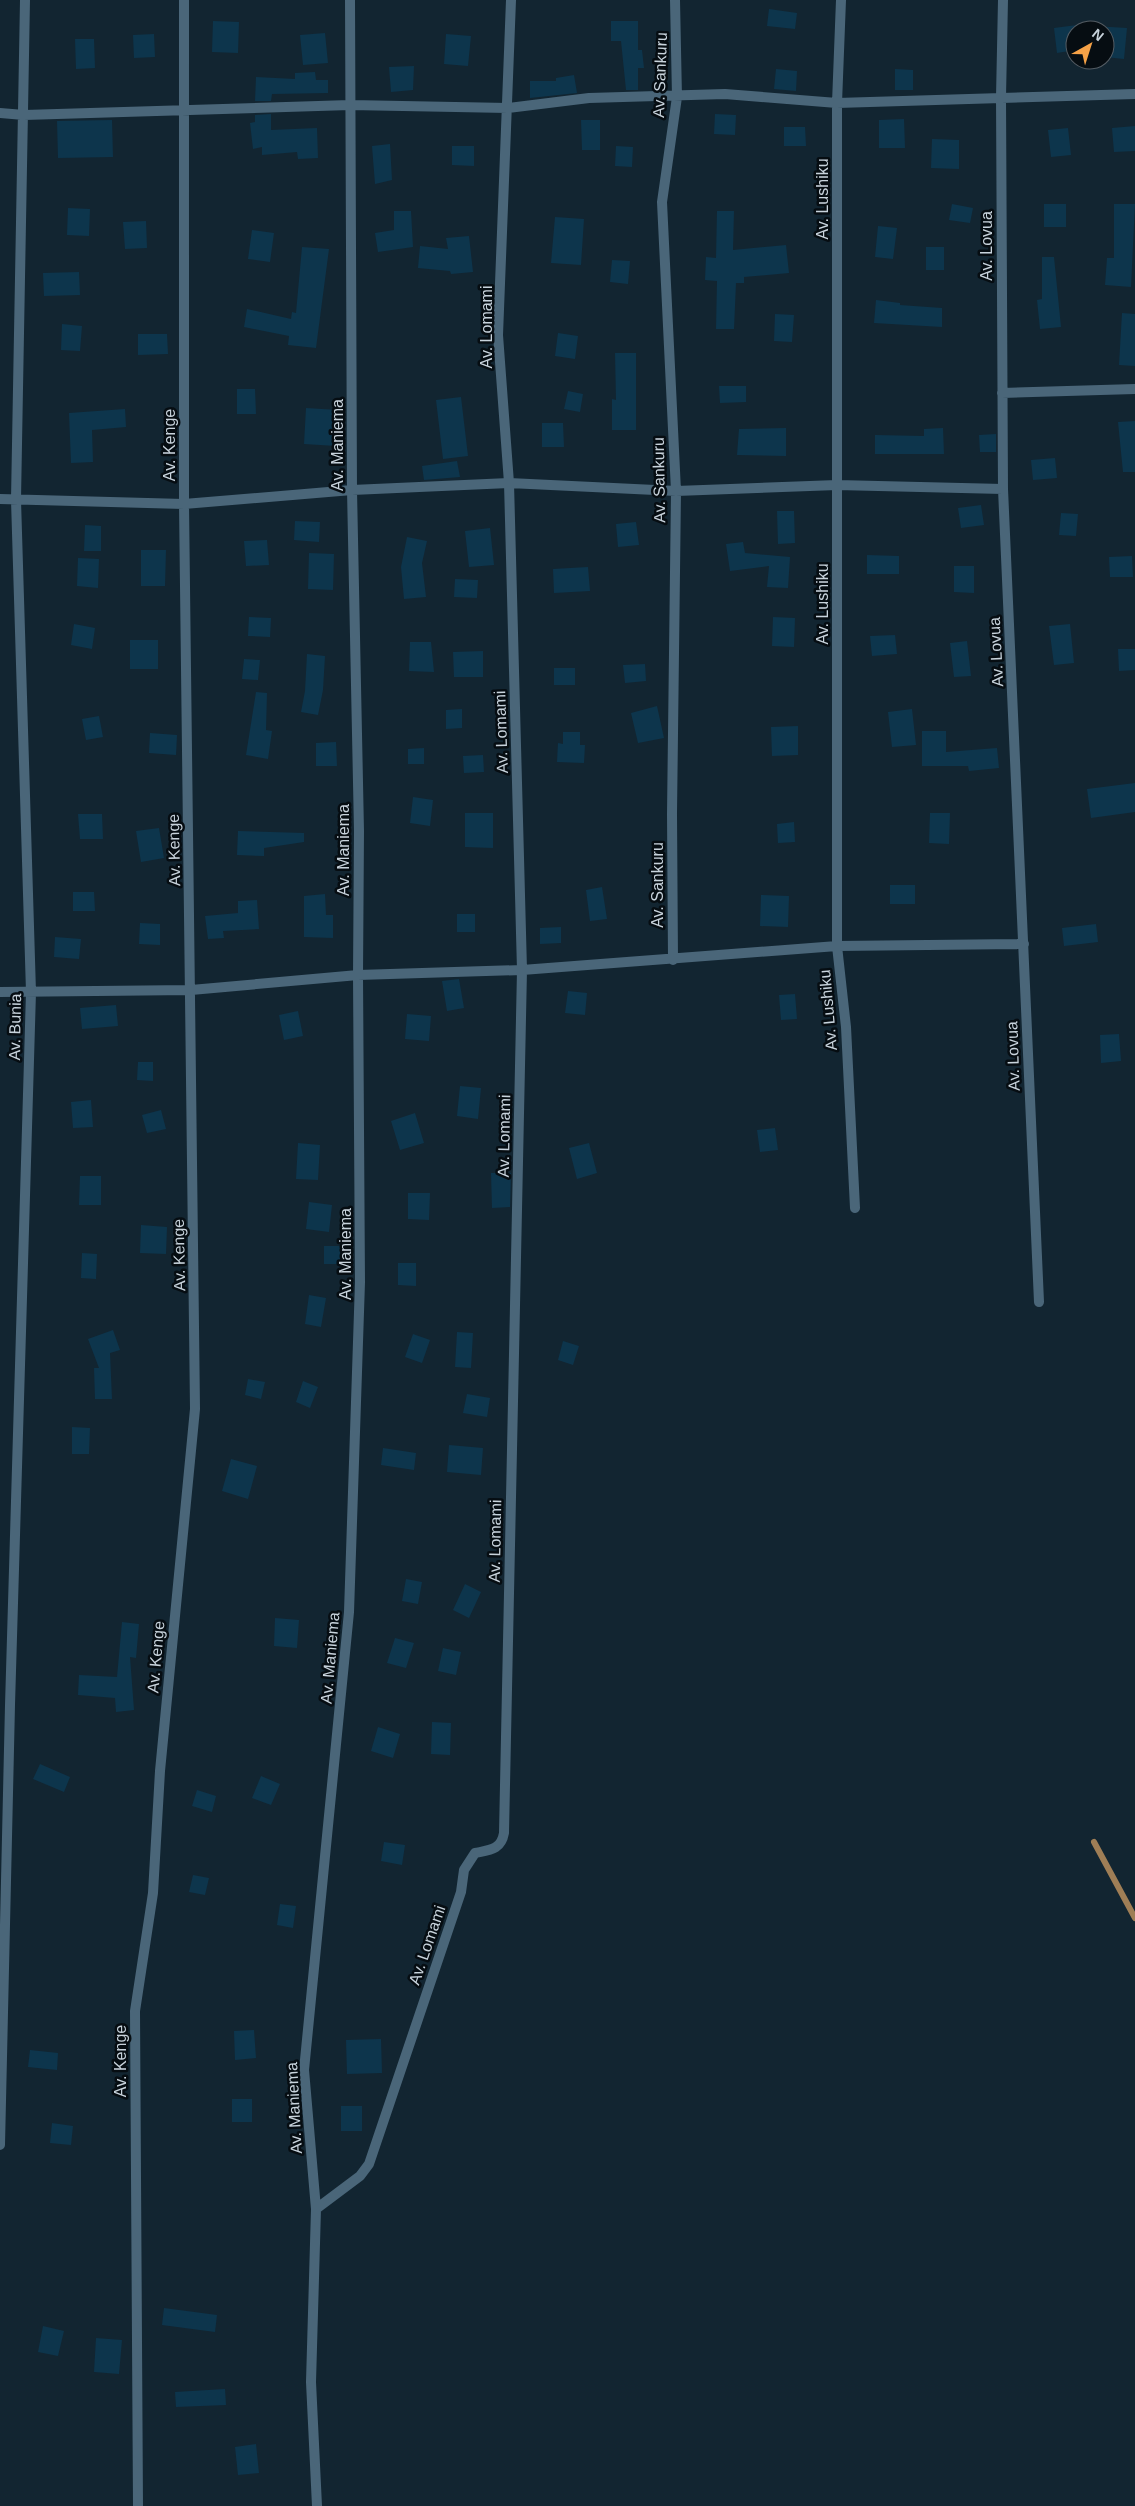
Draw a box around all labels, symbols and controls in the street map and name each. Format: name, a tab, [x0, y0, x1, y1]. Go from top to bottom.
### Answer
north arrow	[1065, 20, 1115, 70]
text: N	[1089, 25, 1107, 44]
street label: Av. Sankuru	[650, 32, 670, 118]
street label: Av. Lushiku	[814, 158, 831, 240]
street label: Av. Lovua	[978, 211, 995, 281]
street label: Av. Lomami	[478, 286, 495, 369]
street label: Av. Maniema	[329, 399, 346, 491]
street label: Av. Kenge	[161, 409, 178, 481]
street label: Av. Sankuru	[650, 437, 668, 523]
street label: Av. Lushiku	[814, 563, 831, 645]
street label: Av. Lovua	[986, 617, 1006, 687]
street label: Av. Lomami	[491, 690, 511, 774]
street label: Av. Maniema	[335, 804, 352, 896]
street label: Av. Kenge	[165, 814, 183, 886]
street label: Av. Sankuru	[649, 842, 666, 928]
street label: Av. Lushiku	[816, 969, 840, 1051]
street label: Av. Bunia	[6, 993, 24, 1061]
street label: Av. Lovua	[1003, 1021, 1023, 1091]
street label: Av. Lomami	[495, 1094, 513, 1178]
street label: Av. Maniema	[337, 1208, 354, 1300]
street label: Av. Kenge	[170, 1219, 188, 1291]
street label: Av. Lomami	[486, 1499, 504, 1583]
street label: Av. Maniema	[318, 1611, 342, 1705]
street label: Av. Kenge	[144, 1620, 168, 1694]
street label: Av. Lomami	[405, 1903, 449, 1987]
street label: Av. Kenge	[112, 2025, 129, 2097]
street label: Av. Maniema	[283, 2062, 305, 2154]

